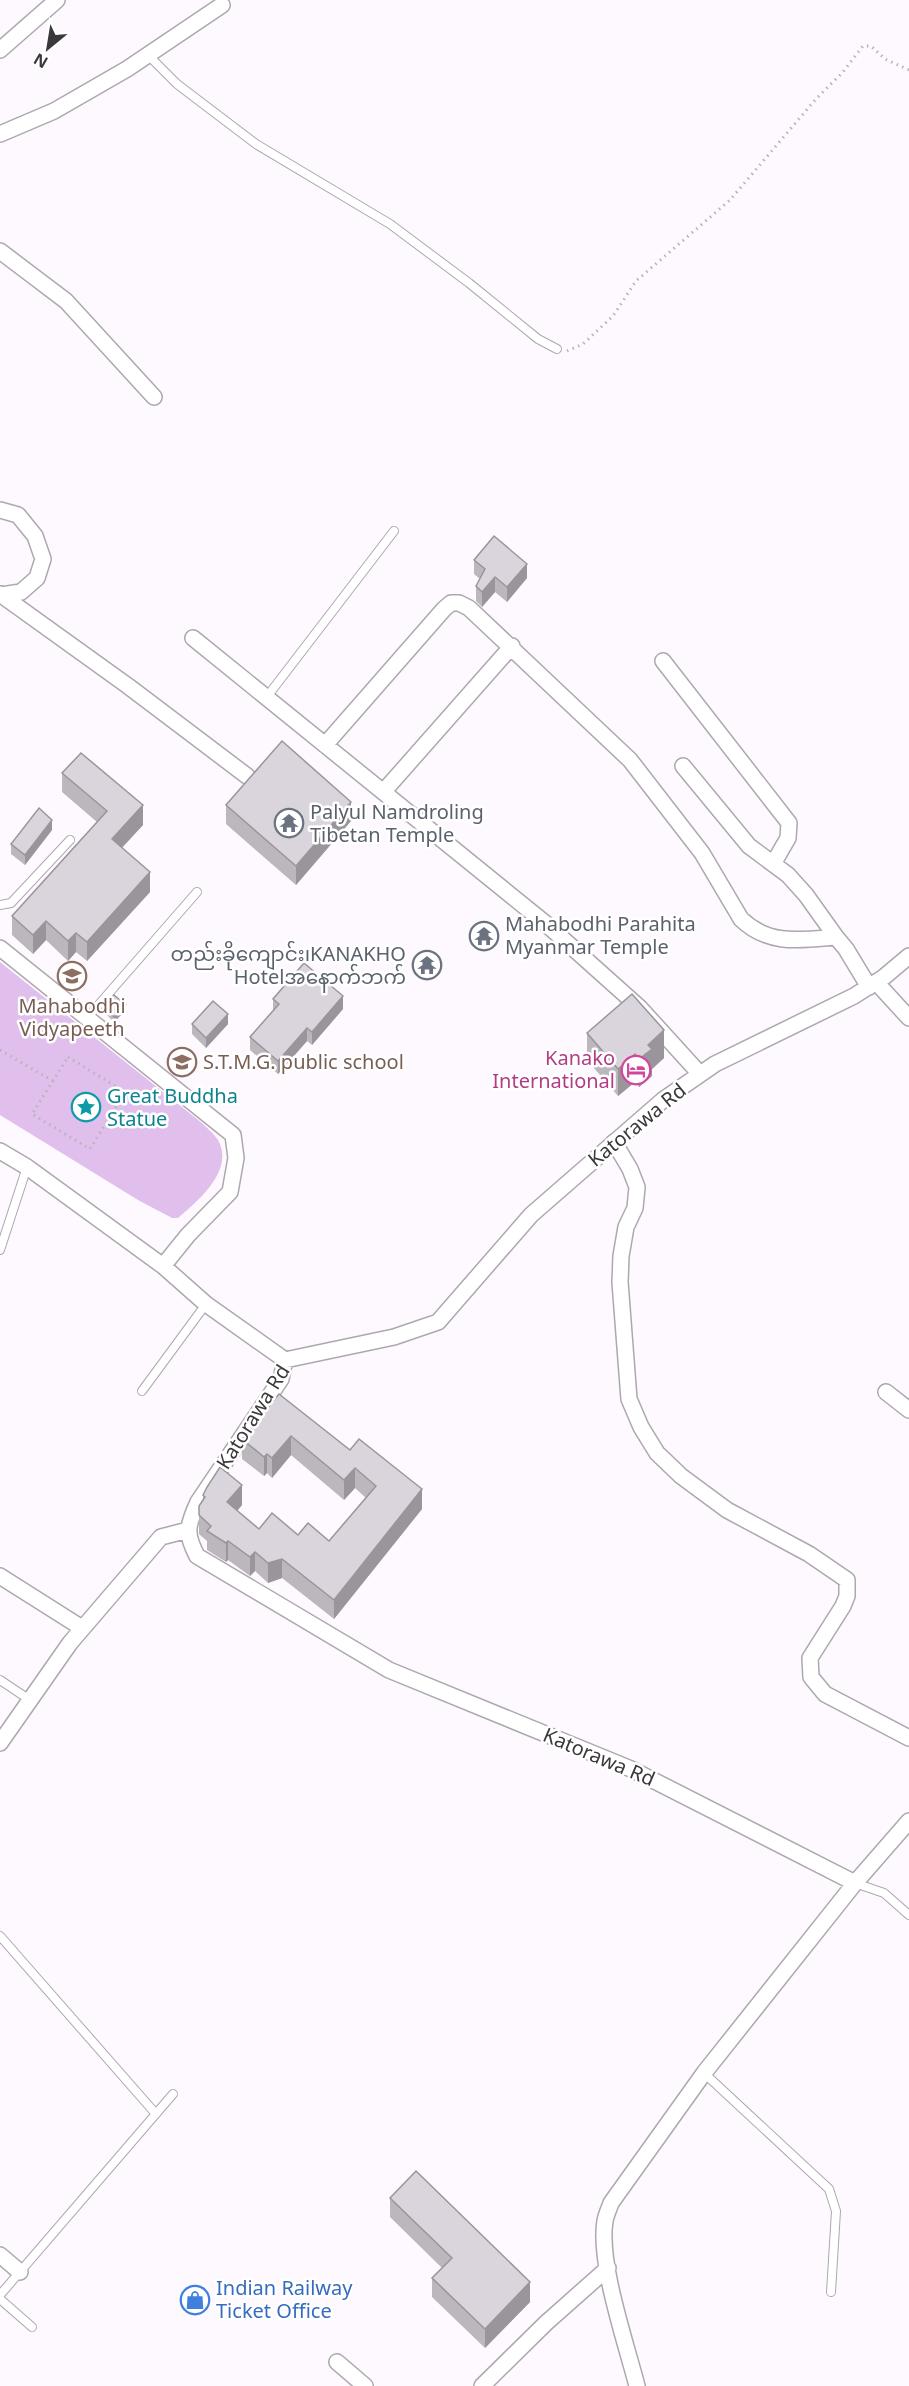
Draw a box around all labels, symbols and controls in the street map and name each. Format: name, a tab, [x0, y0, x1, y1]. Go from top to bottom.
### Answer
north arrow	[18, 18, 78, 78]
text: N	[27, 40, 56, 77]
place label: Palyul Namdroling Tibetan Temple	[310, 793, 484, 859]
temple icon: Palyul Namdroling Tibetan Temple	[273, 807, 305, 839]
place label: Mahabodhi Parahita Myanmar Temple	[505, 905, 696, 971]
temple icon: Mahabodhi Parahita Myanmar Temple	[468, 920, 500, 952]
place label: တည်းခိုကျောင်း၊KANAKHO Hotelအနောက်ဘက်	[171, 935, 406, 1001]
temple icon: တည်းခိုကျောင်း၊KANAKHO Hotelအနောက်ဘက်	[411, 949, 443, 981]
school or university icon: Mahabodhi Vidyapeeth	[56, 960, 88, 992]
place label: Mahabodhi Vidyapeeth	[18, 987, 126, 1053]
place label: Kanako International	[492, 1039, 615, 1105]
place label: S.T.M.G. public school	[203, 1043, 404, 1086]
school or university icon: S.T.M.G. public school	[166, 1046, 198, 1078]
hotel icon: Kanako International	[620, 1054, 652, 1086]
street label: Katorawa Rd	[579, 1073, 698, 1181]
place label: Great Buddha Statue	[107, 1077, 238, 1143]
place icon: Great Buddha Statue	[70, 1091, 102, 1123]
street label: Katorawa Rd	[205, 1357, 305, 1480]
street label: Katorawa Rd	[535, 1716, 661, 1802]
place label: Indian Railway Ticket Office	[216, 2269, 353, 2335]
shop icon: Indian Railway Ticket Office	[179, 2284, 211, 2316]

